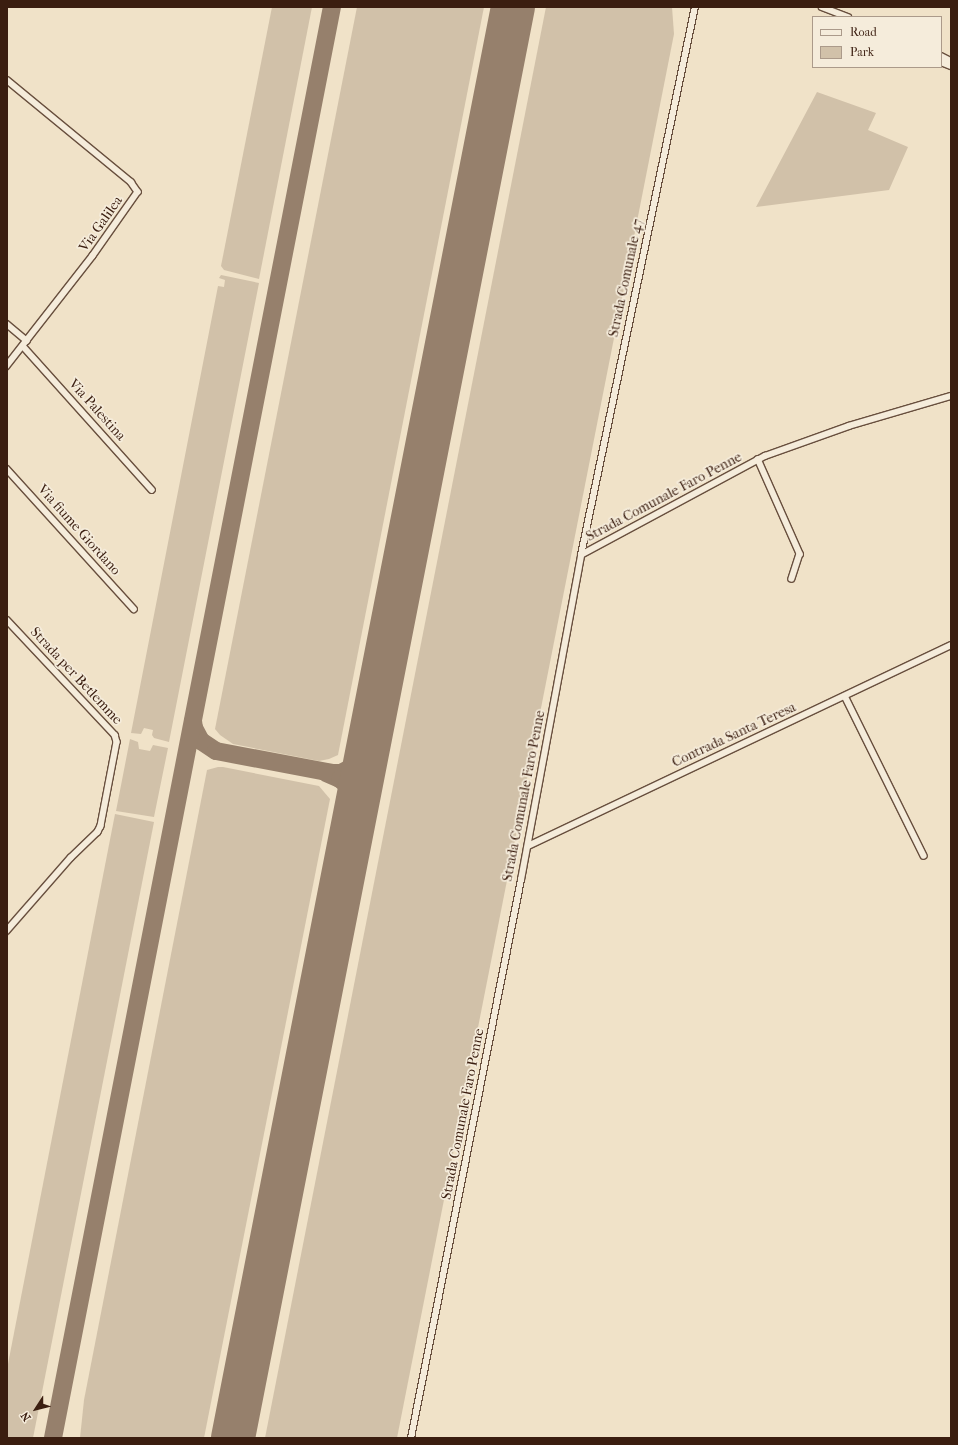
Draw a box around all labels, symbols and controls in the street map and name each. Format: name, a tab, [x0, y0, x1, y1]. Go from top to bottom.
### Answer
legend	[812, 16, 942, 68]
text: Road	[850, 25, 877, 39]
text: Park	[850, 45, 874, 59]
street label: Via Galilea	[76, 193, 126, 255]
street label: Strada Comunale 47	[605, 217, 647, 339]
street label: Via Palestina	[65, 376, 129, 444]
street label: Strada Comunale Faro Penne	[583, 449, 745, 545]
street label: Via fiume Giordano	[34, 481, 124, 579]
street label: Strada per Betlemme	[27, 624, 125, 728]
street label: Contrada Santa Teresa	[669, 699, 799, 771]
street label: Strada Comunale Faro Penne	[499, 709, 549, 883]
street label: Strada Comunale Faro Penne	[438, 1027, 488, 1201]
north arrow	[16, 1389, 56, 1429]
text: N	[18, 1409, 34, 1424]

